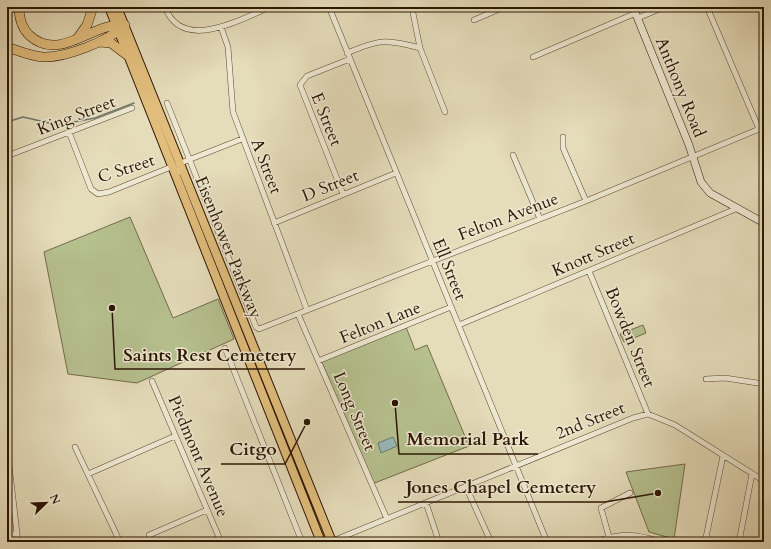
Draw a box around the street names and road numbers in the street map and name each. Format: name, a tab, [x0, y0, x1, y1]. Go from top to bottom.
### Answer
street label: Anthony Road	[650, 34, 711, 141]
street label: E Street	[305, 89, 348, 150]
street label: King Street	[34, 90, 119, 141]
street label: A Street	[245, 135, 288, 198]
street label: C Street	[95, 148, 158, 188]
street label: D Street	[298, 163, 363, 207]
street label: Eisenhower Parkway	[189, 173, 268, 322]
street label: Felton Avenue	[455, 187, 562, 246]
street label: Knott Street	[548, 226, 639, 282]
street label: Ell Street	[427, 235, 473, 304]
street label: Bowden Street	[600, 284, 661, 391]
street label: Felton Lane	[336, 296, 424, 349]
street label: Long Street	[328, 368, 382, 455]
street label: Piedmont Avenue	[163, 392, 235, 520]
street label: 2nd Street	[552, 396, 629, 445]

